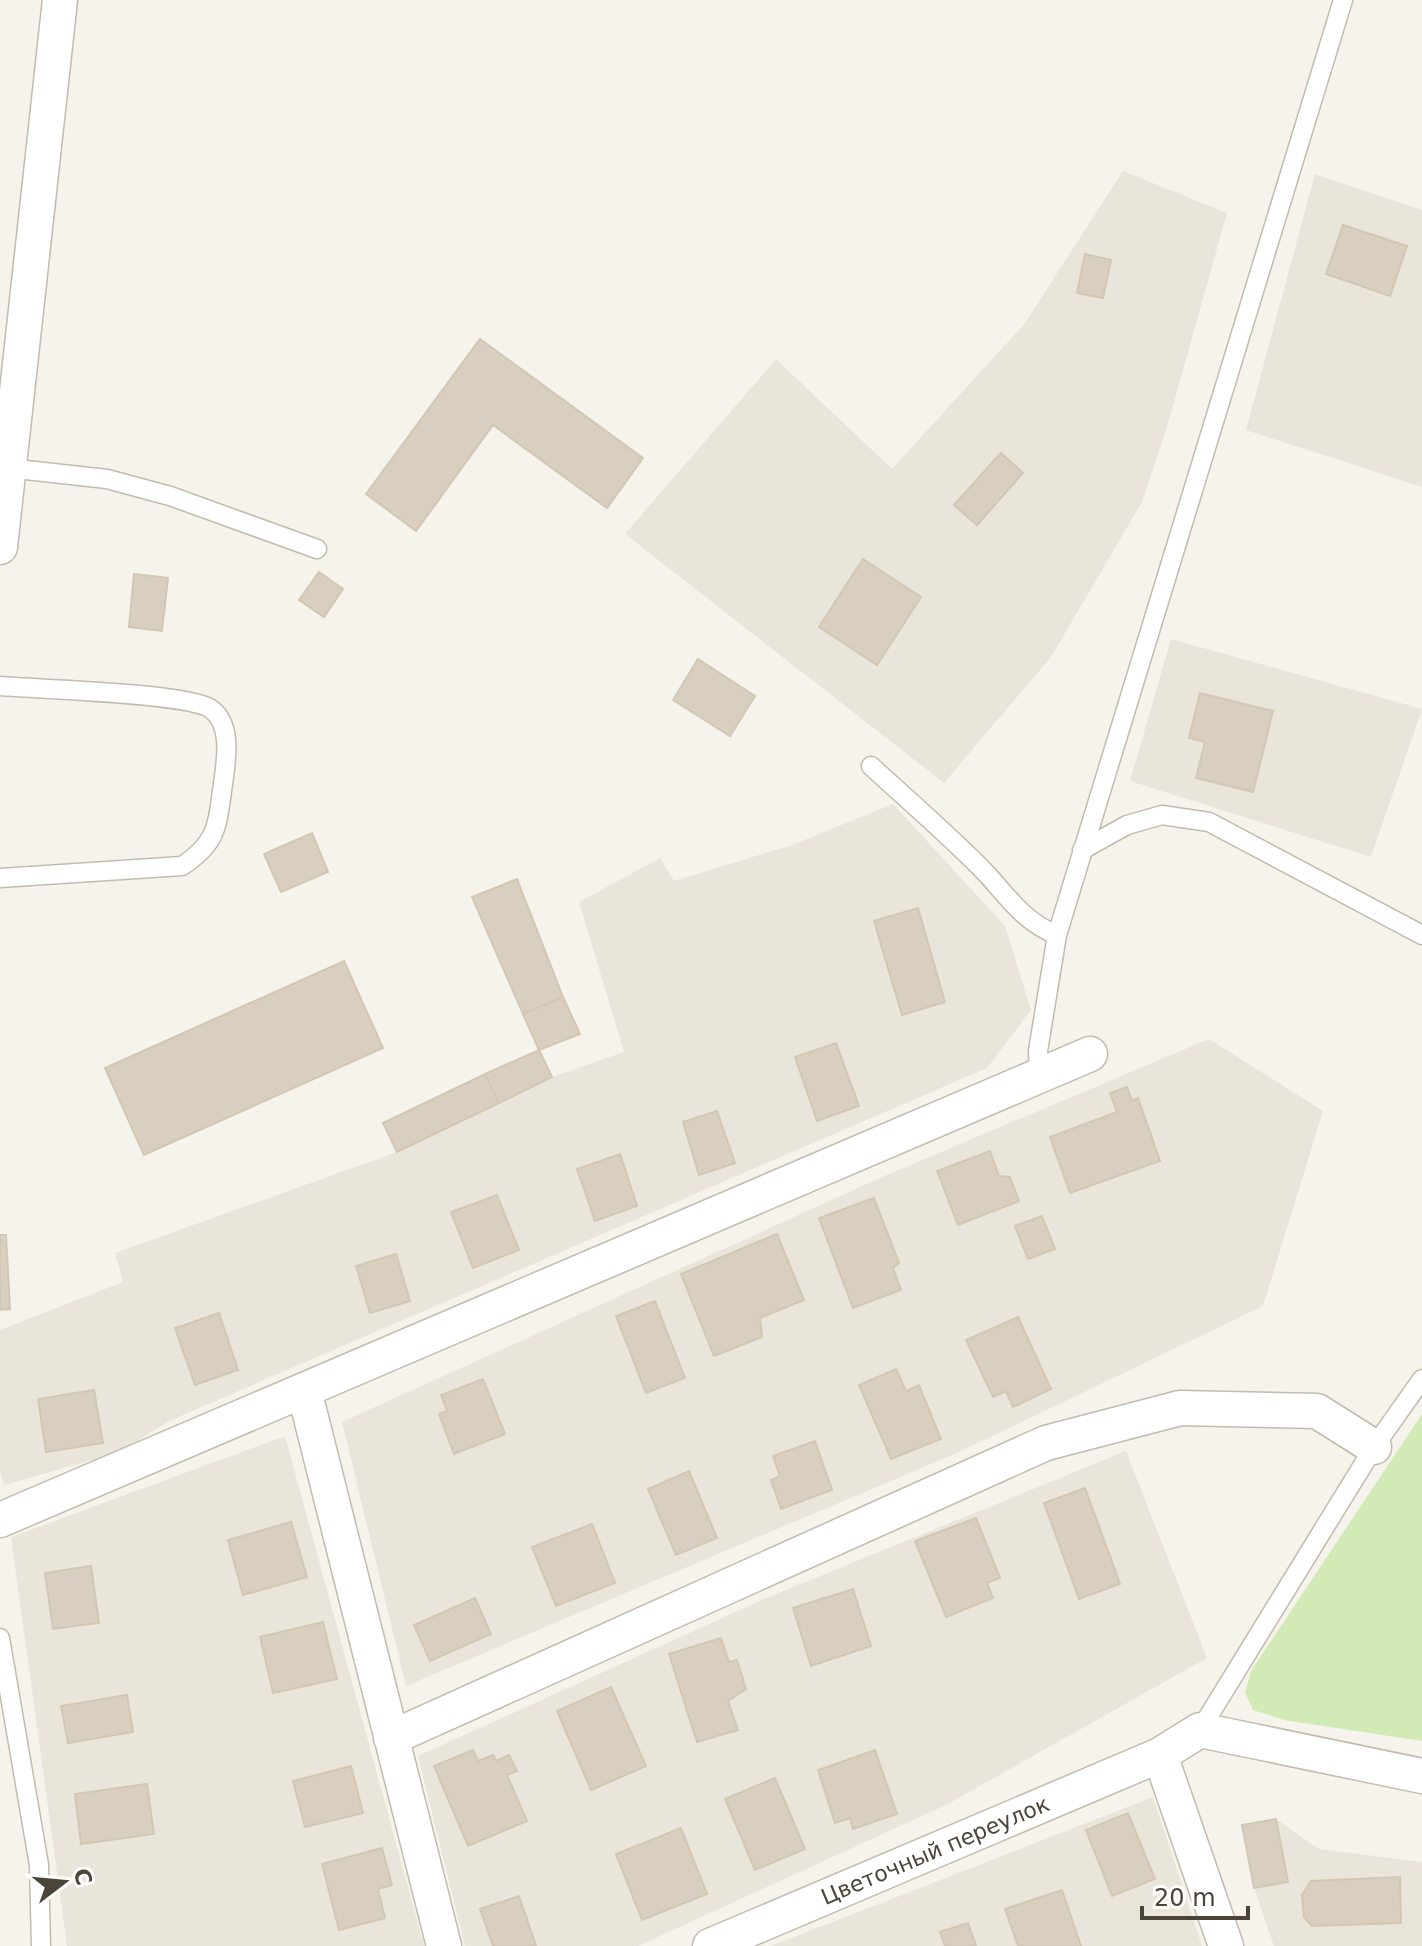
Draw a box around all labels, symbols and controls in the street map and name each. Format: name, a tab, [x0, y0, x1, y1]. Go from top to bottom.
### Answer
street label: Цветочный переулок	[817, 1791, 1053, 1910]
north arrow	[24, 1842, 104, 1922]
text: С	[69, 1865, 97, 1888]
scale bar	[1142, 1870, 1248, 1920]
text: 20 m	[1154, 1884, 1216, 1912]

